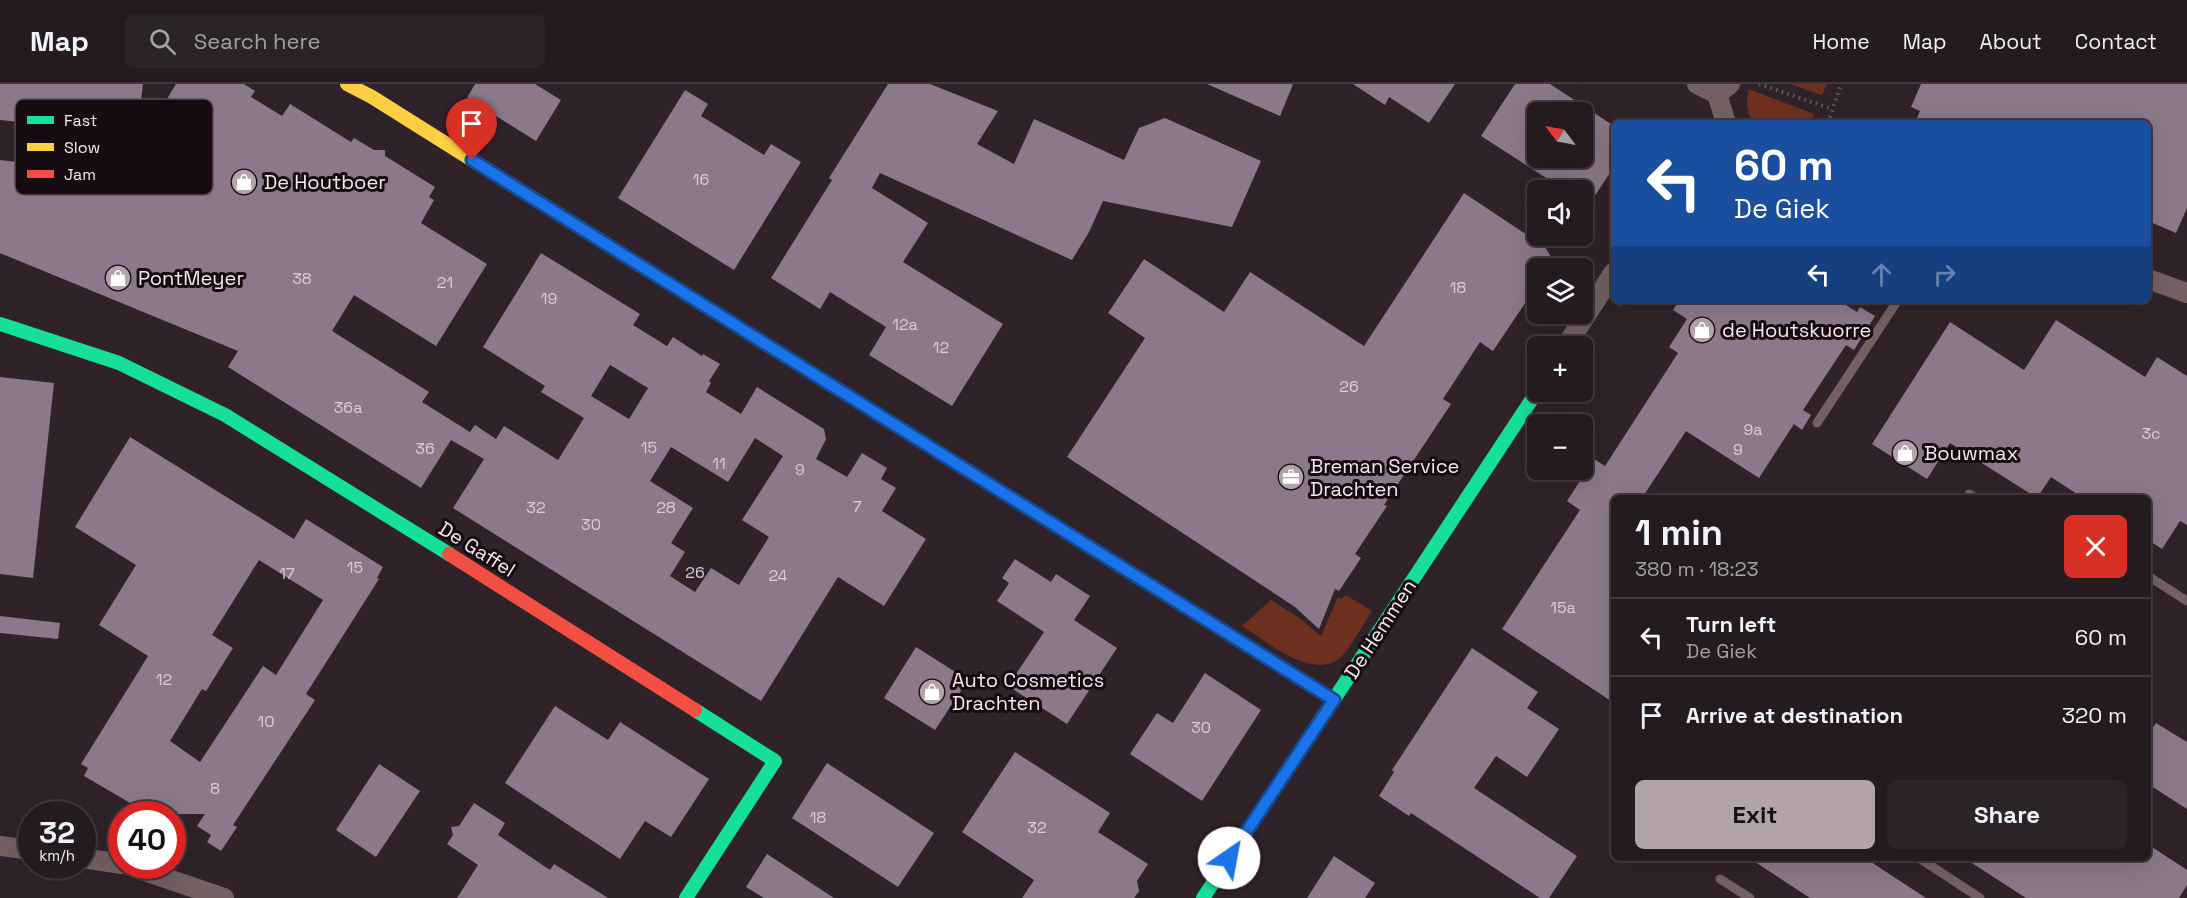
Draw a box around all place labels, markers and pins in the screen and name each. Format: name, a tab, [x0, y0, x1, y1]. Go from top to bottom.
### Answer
pin	[446, 98, 497, 160]
shop icon: De Houtboer	[229, 167, 259, 197]
place label: De Houtboer	[264, 169, 386, 195]
shop icon: PontMeyer	[103, 263, 133, 293]
place label: PontMeyer	[138, 265, 244, 291]
shop icon: de Houtskuorre	[1687, 315, 1717, 345]
place label: de Houtskuorre	[1722, 317, 1871, 343]
shop icon: Bouwmax	[1890, 438, 1920, 468]
place label: Bouwmax	[1924, 440, 2018, 466]
place label: Breman Service Drachten	[1310, 453, 1459, 502]
office icon: Breman Service Drachten	[1276, 462, 1306, 492]
place label: Auto Cosmetics Drachten	[952, 667, 1104, 716]
shop icon: Auto Cosmetics Drachten	[917, 677, 947, 707]

